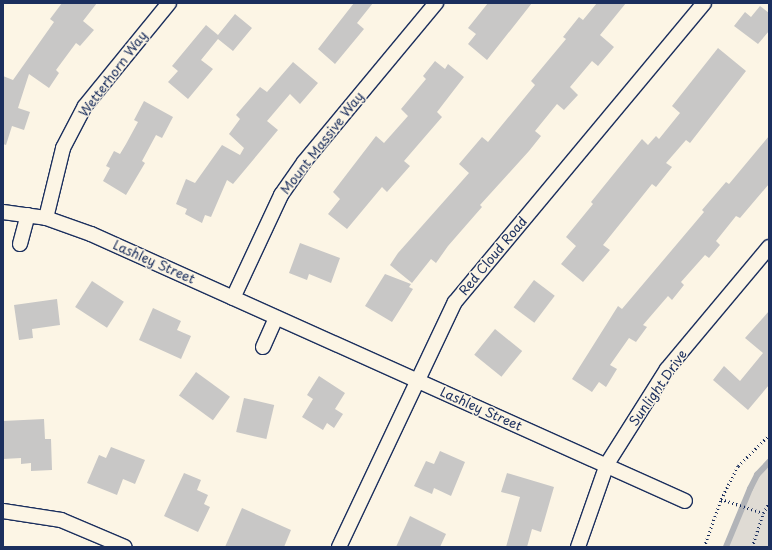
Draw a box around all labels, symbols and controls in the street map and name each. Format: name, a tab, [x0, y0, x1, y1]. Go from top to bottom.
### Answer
street label: Wetterhorn Way	[76, 28, 150, 120]
street label: Mount Massive Way	[277, 89, 367, 197]
street label: Red Cloud Road	[455, 213, 531, 299]
street label: Lashley Street	[110, 237, 198, 287]
street label: Sunlight Drive	[626, 347, 690, 429]
street label: Lashley Street	[437, 384, 525, 434]

